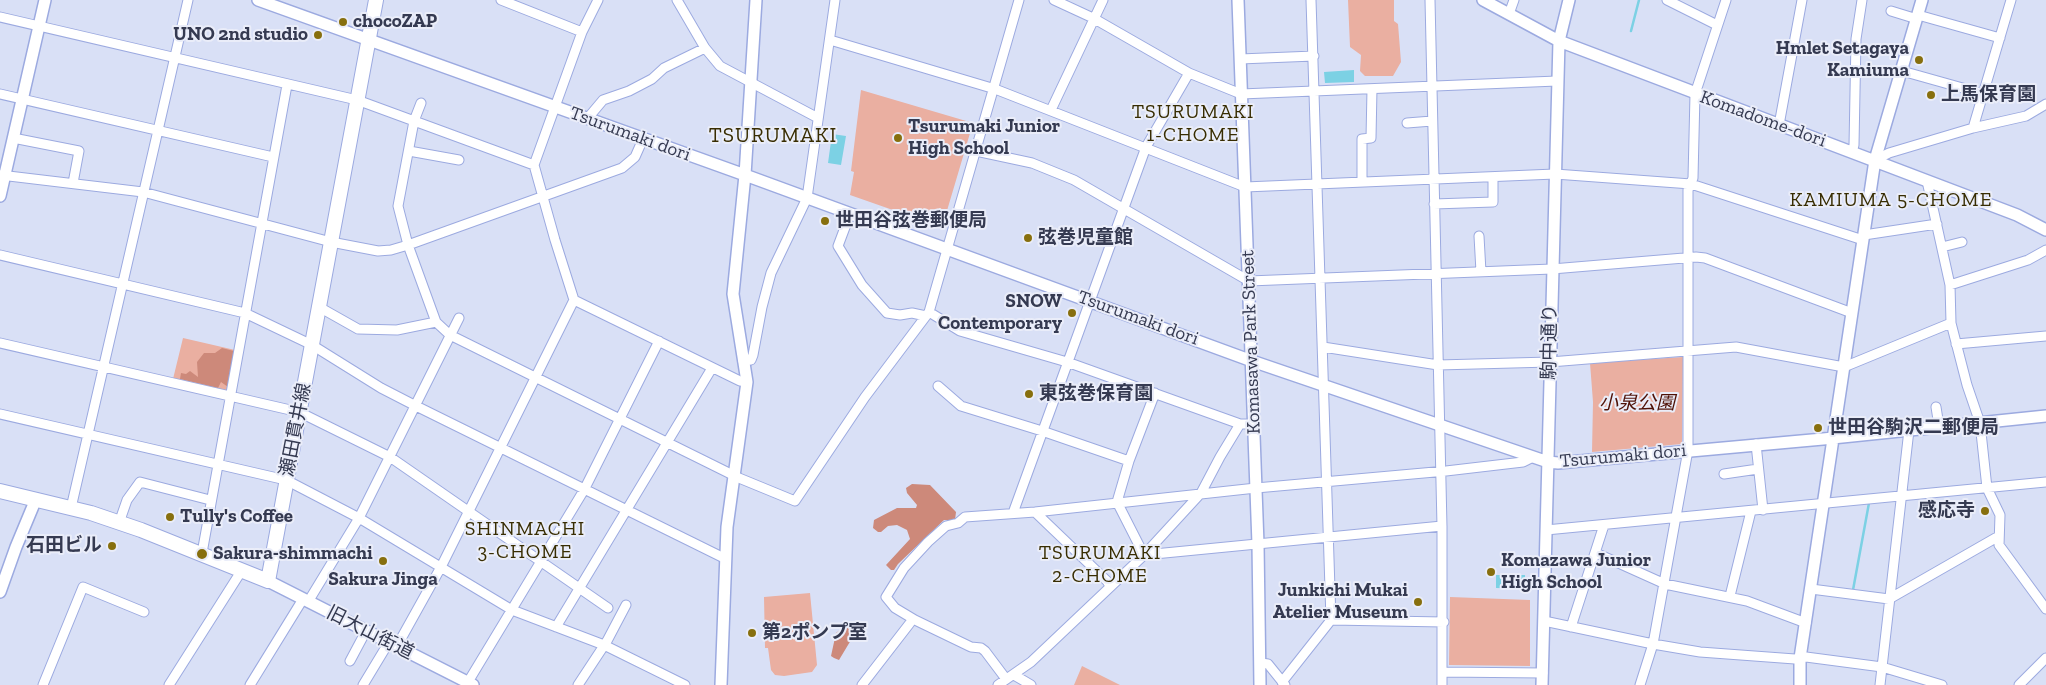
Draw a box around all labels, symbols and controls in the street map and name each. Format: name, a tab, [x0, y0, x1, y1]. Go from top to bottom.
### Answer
place label: chocoZAP	[353, 11, 437, 33]
marker: chocoZAP	[337, 16, 349, 28]
place label: UNO 2nd studio	[173, 24, 308, 46]
marker: UNO 2nd studio	[312, 29, 324, 41]
place label: Hmlet Setagaya Kamiuma	[1776, 38, 1909, 82]
marker: Hmlet Setagaya Kamiuma	[1913, 54, 1925, 66]
place label: 上馬保育園	[1941, 84, 2036, 106]
street label: Komadome-dori	[1697, 86, 1829, 152]
marker: 上馬保育園	[1925, 89, 1937, 101]
district label: TSURUMAKI 1-CHOME	[1131, 100, 1255, 147]
street label: Tsurumaki dori	[566, 102, 694, 166]
place label: Tsurumaki Junior High School	[908, 116, 1060, 160]
district label: TSURUMAKI	[708, 123, 838, 149]
marker: Tsurumaki Junior High School	[892, 132, 904, 144]
district label: KAMIUMA 5-CHOME	[1788, 188, 1994, 212]
place label: 世田谷弦巻郵便局	[835, 210, 987, 232]
marker: 世田谷弦巻郵便局	[819, 215, 831, 227]
place label: 弦巻児童館	[1038, 227, 1133, 249]
marker: 弦巻児童館	[1022, 232, 1034, 244]
street label: Komasawa Park Street	[1236, 249, 1266, 435]
street label: Tsurumaki dori	[1074, 286, 1202, 350]
place label: SNOW Contemporary	[938, 291, 1062, 335]
street label: 駒中通り	[1538, 304, 1562, 380]
marker: SNOW Contemporary	[1066, 307, 1078, 319]
street label: 瀬田貫井線	[276, 381, 316, 479]
place label: 東弦巻保育園	[1039, 383, 1153, 405]
marker: 東弦巻保育園	[1023, 388, 1035, 400]
park label: 小泉公園	[1599, 393, 1675, 415]
place label: 世田谷駒沢二郵便局	[1828, 417, 1999, 439]
marker: 世田谷駒沢二郵便局	[1812, 422, 1824, 434]
street label: Tsurumaki dori	[1559, 439, 1687, 473]
place label: 感応寺	[1918, 500, 1975, 522]
marker: 感応寺	[1979, 505, 1991, 517]
place label: Tully's Coffee	[180, 506, 293, 528]
marker: Tully's Coffee	[164, 511, 176, 523]
district label: SHINMACHI 3-CHOME	[464, 517, 586, 564]
place label: 石田ビル	[26, 535, 102, 557]
marker: 石田ビル	[106, 540, 118, 552]
district label: TSURUMAKI 2-CHOME	[1038, 541, 1162, 588]
place label: Sakura-shimmachi	[213, 543, 373, 565]
marker: Sakura-shimmachi	[195, 547, 209, 561]
place label: Komazawa Junior High School	[1501, 550, 1651, 594]
marker: Sakura Jinga	[377, 555, 389, 567]
marker: Komazawa Junior High School	[1485, 566, 1497, 578]
place label: Sakura Jinga	[328, 569, 438, 591]
place label: Junkichi Mukai Atelier Museum	[1273, 580, 1408, 624]
marker: Junkichi Mukai Atelier Museum	[1412, 596, 1424, 608]
street label: 旧大山街道	[323, 601, 417, 665]
place label: 第2ポンプ室	[762, 622, 867, 644]
marker: 第2ポンプ室	[746, 627, 758, 639]

